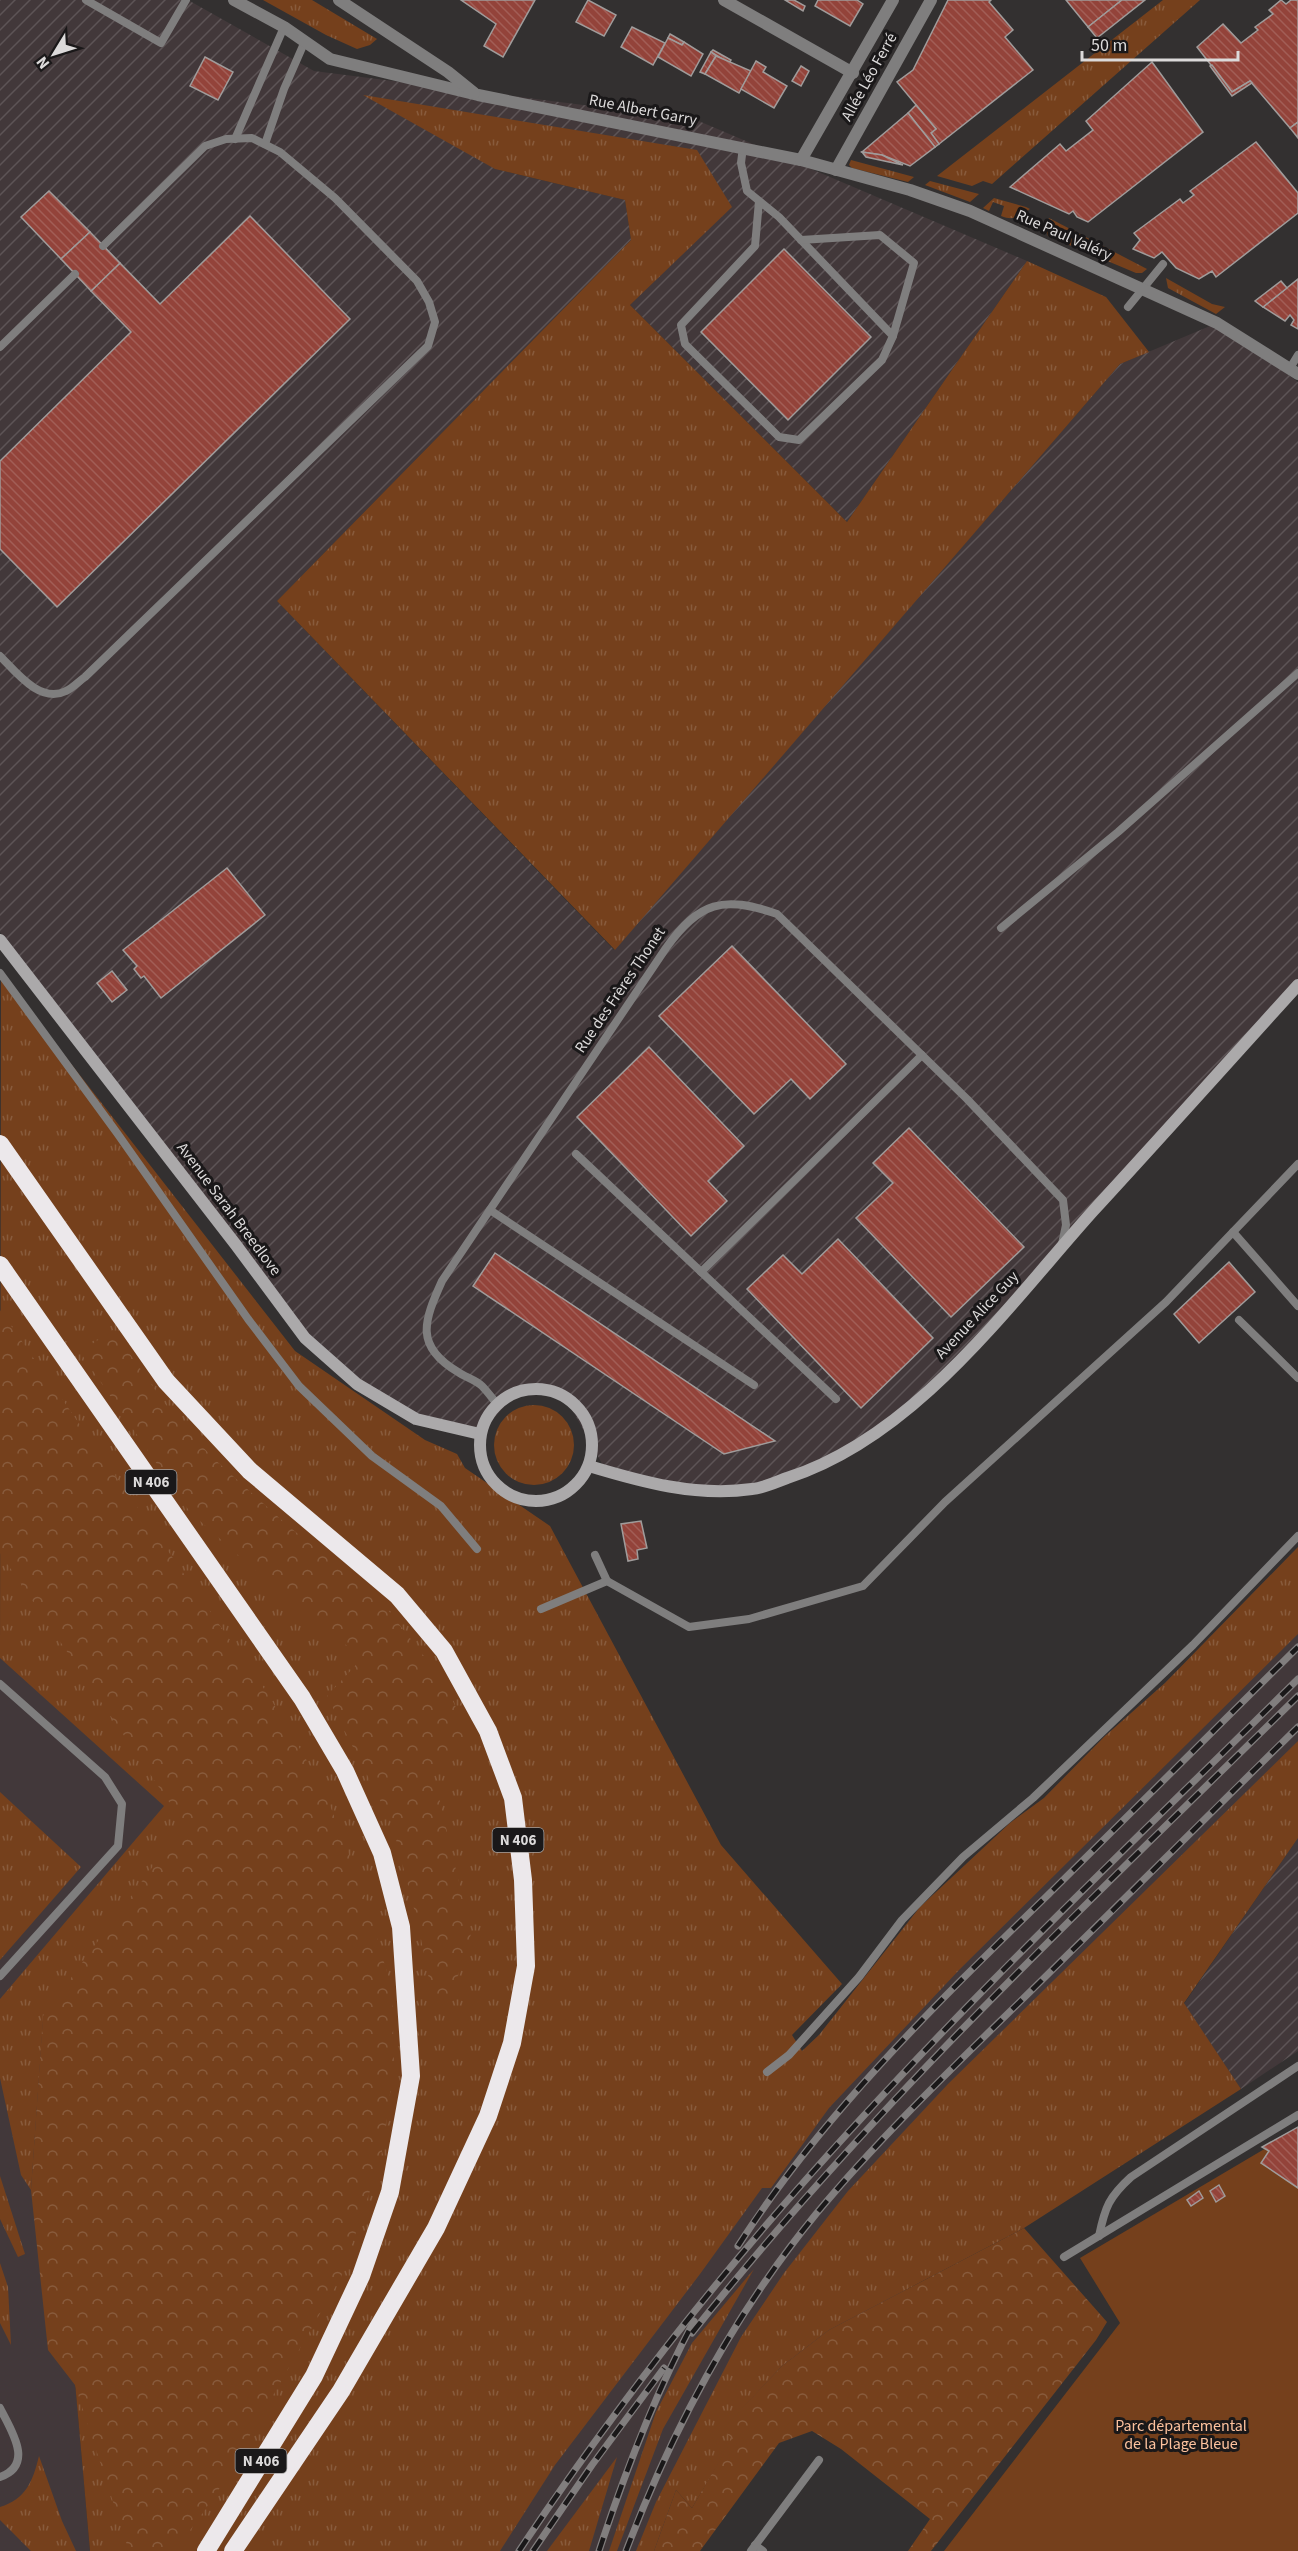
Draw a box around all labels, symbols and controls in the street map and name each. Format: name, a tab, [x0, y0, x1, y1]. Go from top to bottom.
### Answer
north arrow	[24, 24, 84, 84]
scale bar	[1082, 24, 1238, 62]
street label: Allée Léo Ferré	[836, 29, 902, 125]
text: 50 m	[1091, 33, 1127, 58]
text: N	[31, 52, 55, 74]
street label: Rue Albert Garry	[587, 89, 699, 131]
street label: Rue Paul Valéry	[1013, 204, 1116, 266]
street label: Rue des Frères Thonet	[570, 922, 671, 1057]
street label: Avenue Sarah Breedlove	[172, 1138, 287, 1280]
street label: Avenue Alice Guy	[930, 1266, 1024, 1364]
road number: N 406	[126, 1470, 176, 1494]
road number: N 406	[492, 1828, 544, 1852]
park label: Parc départemental de la Plage Bleue	[1115, 2415, 1247, 2455]
road number: N 406	[236, 2449, 286, 2473]

